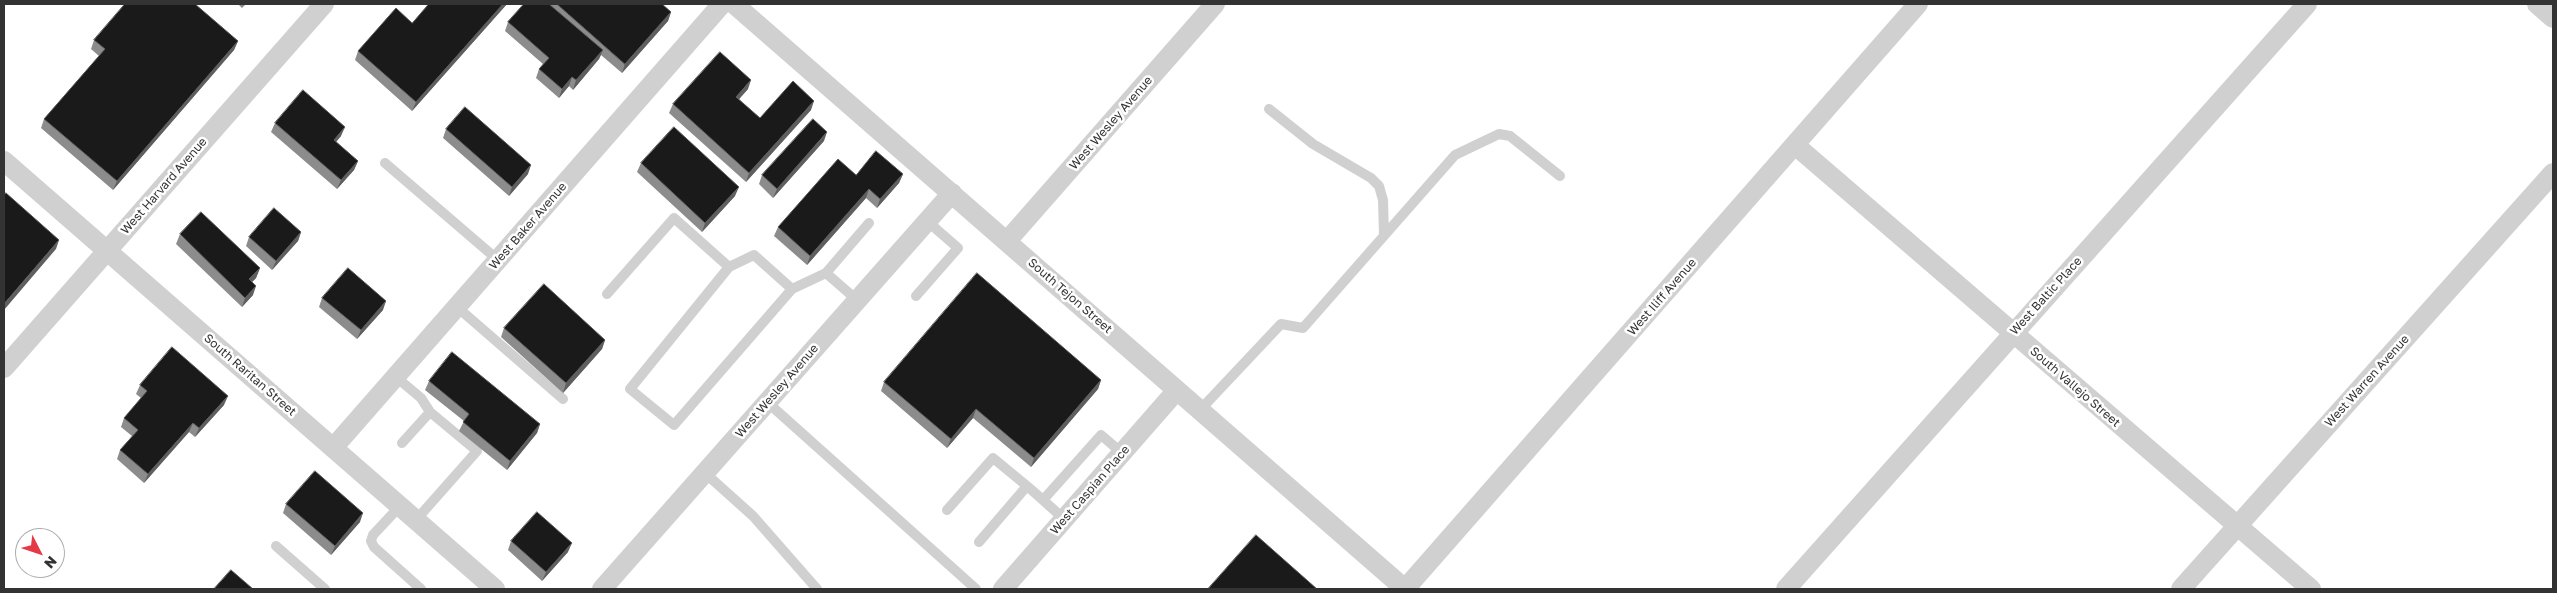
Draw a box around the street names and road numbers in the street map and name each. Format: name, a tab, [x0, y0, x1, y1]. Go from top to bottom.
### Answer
street label: West Wesley Avenue	[1067, 73, 1155, 173]
street label: West Harvard Avenue	[118, 135, 210, 237]
street label: West Baker Avenue	[486, 180, 570, 272]
street label: West Baltic Place	[2007, 254, 2085, 338]
street label: South Tejon Street	[1025, 255, 1115, 337]
street label: West Iliff Avenue	[1625, 256, 1699, 338]
street label: South Raritan Street	[201, 331, 299, 419]
street label: West Warren Avenue	[2322, 332, 2412, 430]
street label: West Wesley Avenue	[733, 341, 821, 441]
street label: South Vallejo Street	[2027, 344, 2123, 430]
street label: West Caspian Place	[1047, 443, 1133, 537]

